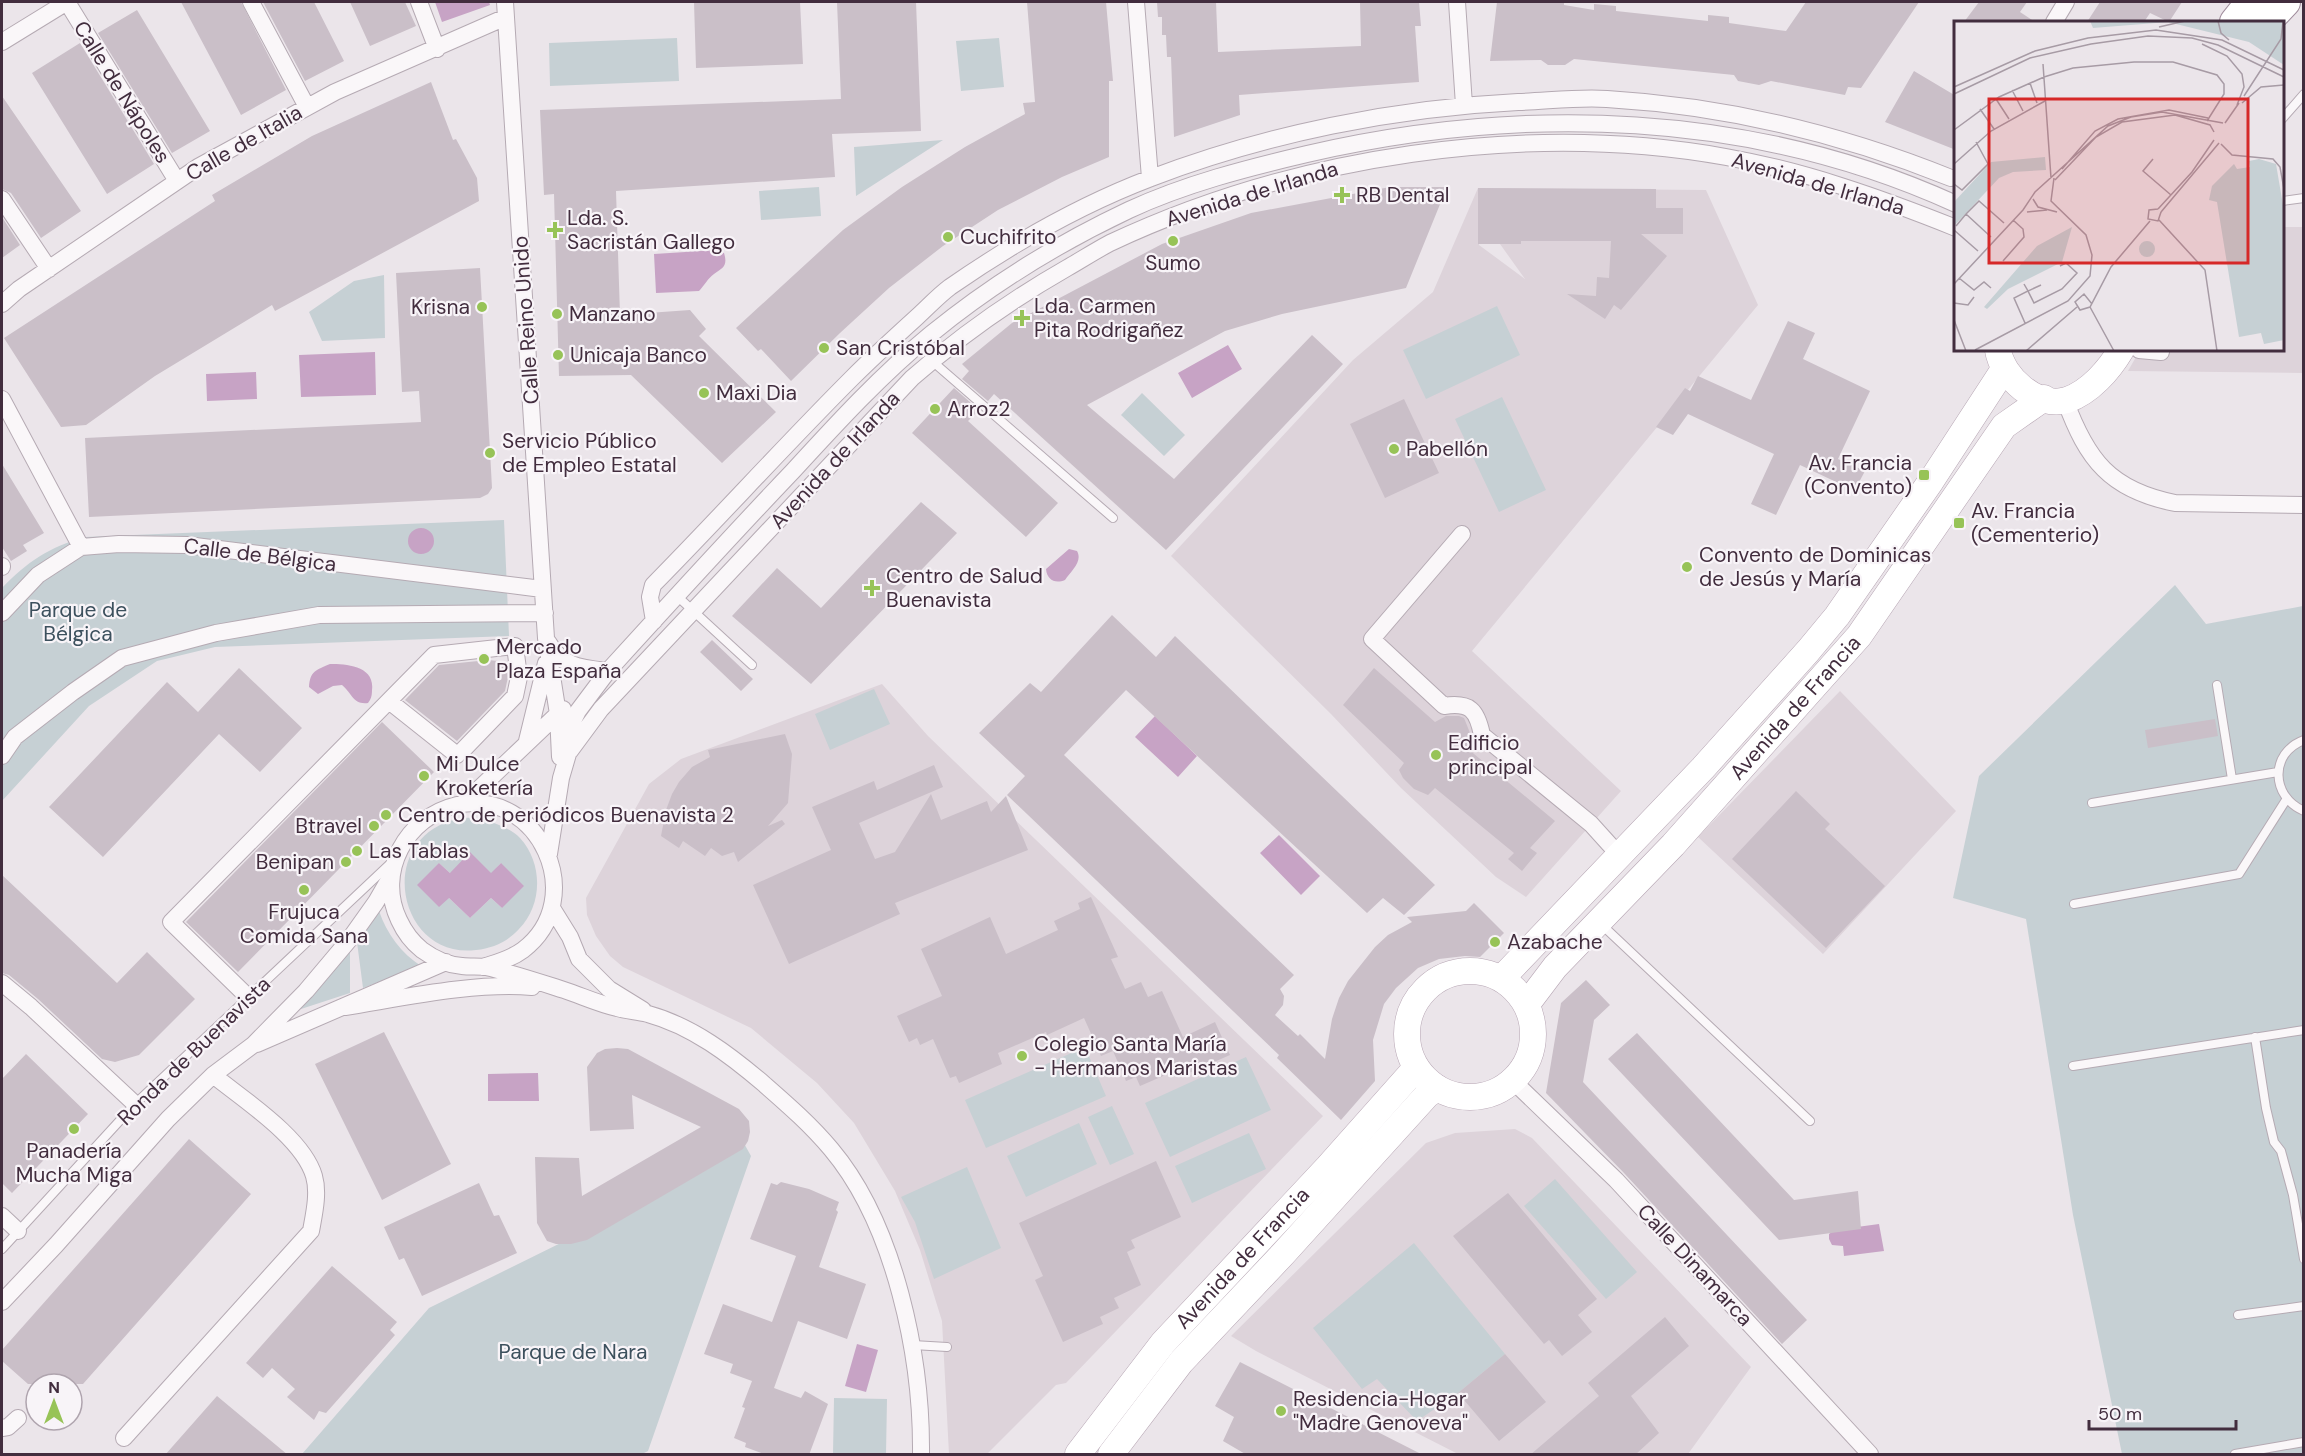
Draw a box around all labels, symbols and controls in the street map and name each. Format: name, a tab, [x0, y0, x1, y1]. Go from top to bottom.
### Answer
street label: Calle de Nápoles	[67, 16, 177, 168]
inset map	[1954, 21, 2284, 351]
street label: Calle de Italia	[181, 98, 307, 188]
street label: Avenida de Irlanda	[1728, 146, 1908, 222]
street label: Avenida de Irlanda	[1162, 154, 1342, 234]
place label: RB Dental	[1356, 181, 1450, 209]
marker: RB Dental	[1333, 186, 1351, 204]
place label: Lda. S. Sacristán Gallego	[567, 204, 735, 256]
marker: Lda. S. Sacristán Gallego	[548, 223, 562, 237]
place label: Cuchifrito	[960, 223, 1057, 251]
marker: Cuchifrito	[941, 230, 955, 244]
marker: Sumo	[1166, 234, 1180, 248]
street label: Calle Reino Unido	[506, 235, 546, 405]
place label: Sumo	[1145, 249, 1201, 277]
place label: Lda. Carmen Pita Rodrigañez	[1034, 292, 1183, 344]
place label: Krisna	[411, 293, 470, 321]
marker: Krisna	[475, 300, 489, 314]
place label: Manzano	[569, 300, 656, 328]
marker: Manzano	[550, 307, 564, 321]
marker: Lda. Carmen Pita Rodrigañez	[1015, 311, 1029, 325]
place label: San Cristóbal	[836, 334, 965, 362]
place label: Unicaja Banco	[570, 341, 707, 369]
marker: San Cristóbal	[817, 341, 831, 355]
marker: Unicaja Banco	[551, 348, 565, 362]
place label: Maxi Dia	[716, 379, 797, 407]
street label: Avenida de Irlanda	[764, 385, 906, 535]
marker: Maxi Dia	[697, 386, 711, 400]
place label: Arroz2	[947, 395, 1010, 423]
marker: Arroz2	[928, 402, 942, 416]
place label: Servicio Público de Empleo Estatal	[502, 427, 677, 479]
place label: Pabellón	[1406, 435, 1488, 463]
marker: Pabellón	[1387, 442, 1401, 456]
marker: Servicio Público de Empleo Estatal	[483, 446, 497, 460]
place label: Av. Francia (Convento)	[1804, 449, 1912, 501]
marker: Av. Francia (Convento)	[1917, 468, 1931, 482]
place label: Av. Francia (Cementerio)	[1971, 497, 2099, 549]
marker: Av. Francia (Cementerio)	[1952, 516, 1966, 530]
street label: Calle de Bélgica	[182, 532, 338, 578]
place label: Convento de Dominicas de Jesús y María	[1699, 541, 1931, 593]
marker: Convento de Dominicas de Jesús y María	[1680, 560, 1694, 574]
place label: Centro de Salud Buenavista	[886, 562, 1043, 614]
marker: Centro de Salud Buenavista	[863, 579, 881, 597]
park label: Parque de Bélgica	[29, 596, 127, 648]
street label: Avenida de Francia	[1723, 629, 1867, 786]
place label: Mercado Plaza España	[496, 633, 621, 685]
marker: Mercado Plaza España	[477, 652, 491, 666]
place label: Edificio principal	[1448, 729, 1532, 781]
marker: Edificio principal	[1429, 748, 1443, 762]
place label: Mi Dulce Kroketería	[436, 750, 533, 802]
marker: Mi Dulce Kroketería	[417, 769, 431, 783]
place label: Centro de periódicos Buenavista 2	[398, 801, 734, 829]
marker: Centro de periódicos Buenavista 2	[379, 808, 393, 822]
place label: Btravel	[295, 812, 362, 840]
marker: Btravel	[367, 819, 381, 833]
place label: Las Tablas	[369, 837, 469, 865]
marker: Las Tablas	[350, 844, 364, 858]
place label: Benipan	[256, 848, 334, 876]
marker: Benipan	[339, 855, 353, 869]
marker: Frujuca Comida Sana	[297, 883, 311, 897]
place label: Frujuca Comida Sana	[240, 898, 368, 950]
place label: Azabache	[1507, 928, 1603, 956]
marker: Azabache	[1488, 935, 1502, 949]
street label: Ronda de Buenavista	[111, 971, 277, 1131]
place label: Colegio Santa María - Hermanos Maristas	[1034, 1030, 1238, 1082]
marker: Colegio Santa María - Hermanos Maristas	[1015, 1049, 1029, 1063]
marker: Panadería Mucha Miga	[67, 1122, 81, 1136]
place label: Panadería Mucha Miga	[16, 1137, 132, 1189]
street label: Avenida de Francia	[1169, 1181, 1316, 1335]
street label: Calle Dinamarca	[1631, 1198, 1759, 1332]
park label: Parque de Nara	[498, 1338, 648, 1366]
north arrow	[24, 1372, 84, 1432]
text: N	[48, 1377, 60, 1398]
place label: Residencia-Hogar "Madre Genoveva"	[1293, 1385, 1468, 1437]
scale bar	[2089, 1393, 2236, 1431]
text: 50 m	[2098, 1402, 2142, 1426]
marker: Residencia-Hogar "Madre Genoveva"	[1274, 1404, 1288, 1418]

